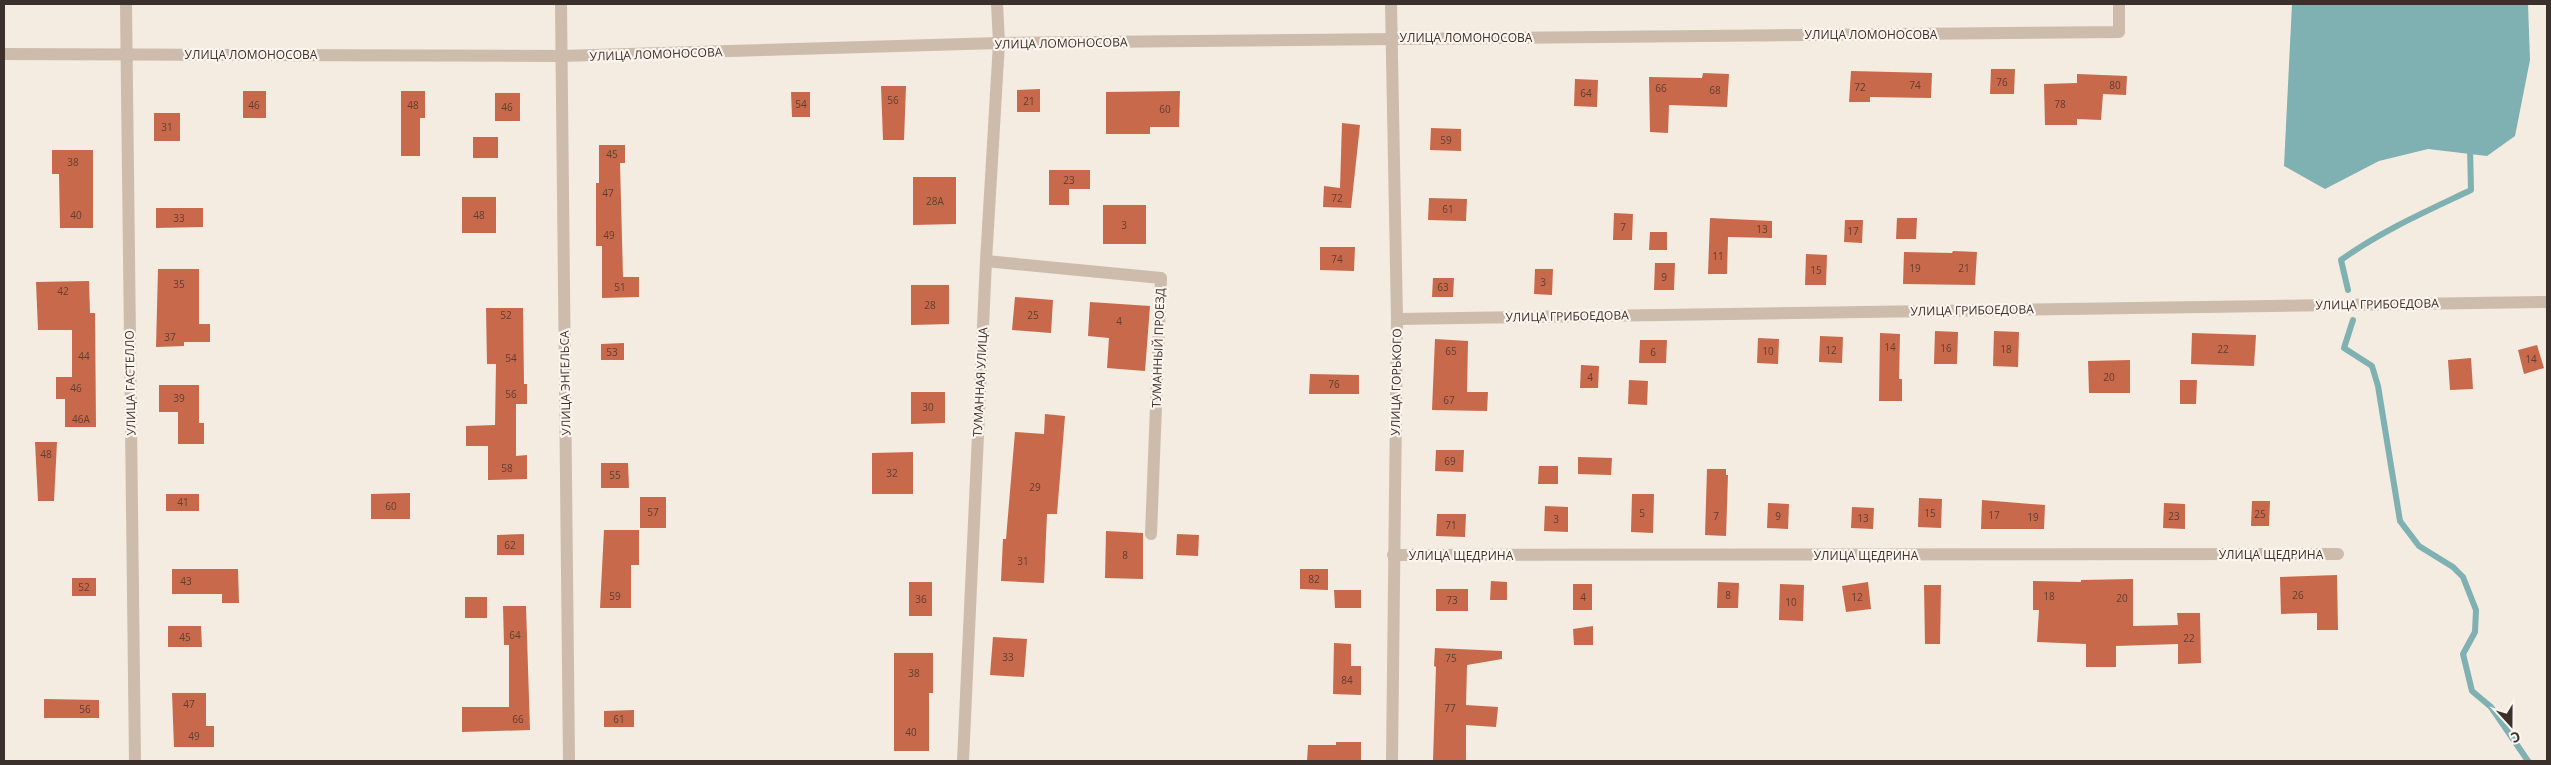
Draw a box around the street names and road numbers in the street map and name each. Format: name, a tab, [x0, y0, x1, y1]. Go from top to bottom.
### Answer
street label: УЛИЦА ЛОМОНОСОВА	[1805, 26, 1938, 43]
street label: УЛИЦА ЛОМОНОСОВА	[1400, 29, 1533, 46]
street label: УЛИЦА ЛОМОНОСОВА	[994, 33, 1128, 53]
street label: УЛИЦА ЛОМОНОСОВА	[589, 43, 723, 65]
street label: УЛИЦА ЛОМОНОСОВА	[185, 46, 318, 63]
street label: ТУМАННЫЙ ПРОЕЗД	[1147, 288, 1169, 408]
street label: УЛИЦА ГРИБОЕДОВА	[2315, 294, 2439, 314]
street label: УЛИЦА ГРИБОЕДОВА	[1910, 300, 2034, 320]
street label: УЛИЦА ГРИБОЕДОВА	[1505, 306, 1629, 326]
street label: ТУМАННАЯ УЛИЦА	[969, 326, 991, 437]
street label: УЛИЦА ГОРЬКОГО	[1387, 328, 1405, 436]
street label: УЛИЦА ГАСТЕЛЛО	[121, 330, 139, 436]
street label: УЛИЦА ЭНГЕЛЬСА	[556, 330, 574, 436]
street label: УЛИЦА ЩЕДРИНА	[2219, 546, 2324, 563]
street label: УЛИЦА ЩЕДРИНА	[1409, 547, 1514, 564]
street label: УЛИЦА ЩЕДРИНА	[1814, 547, 1919, 564]

